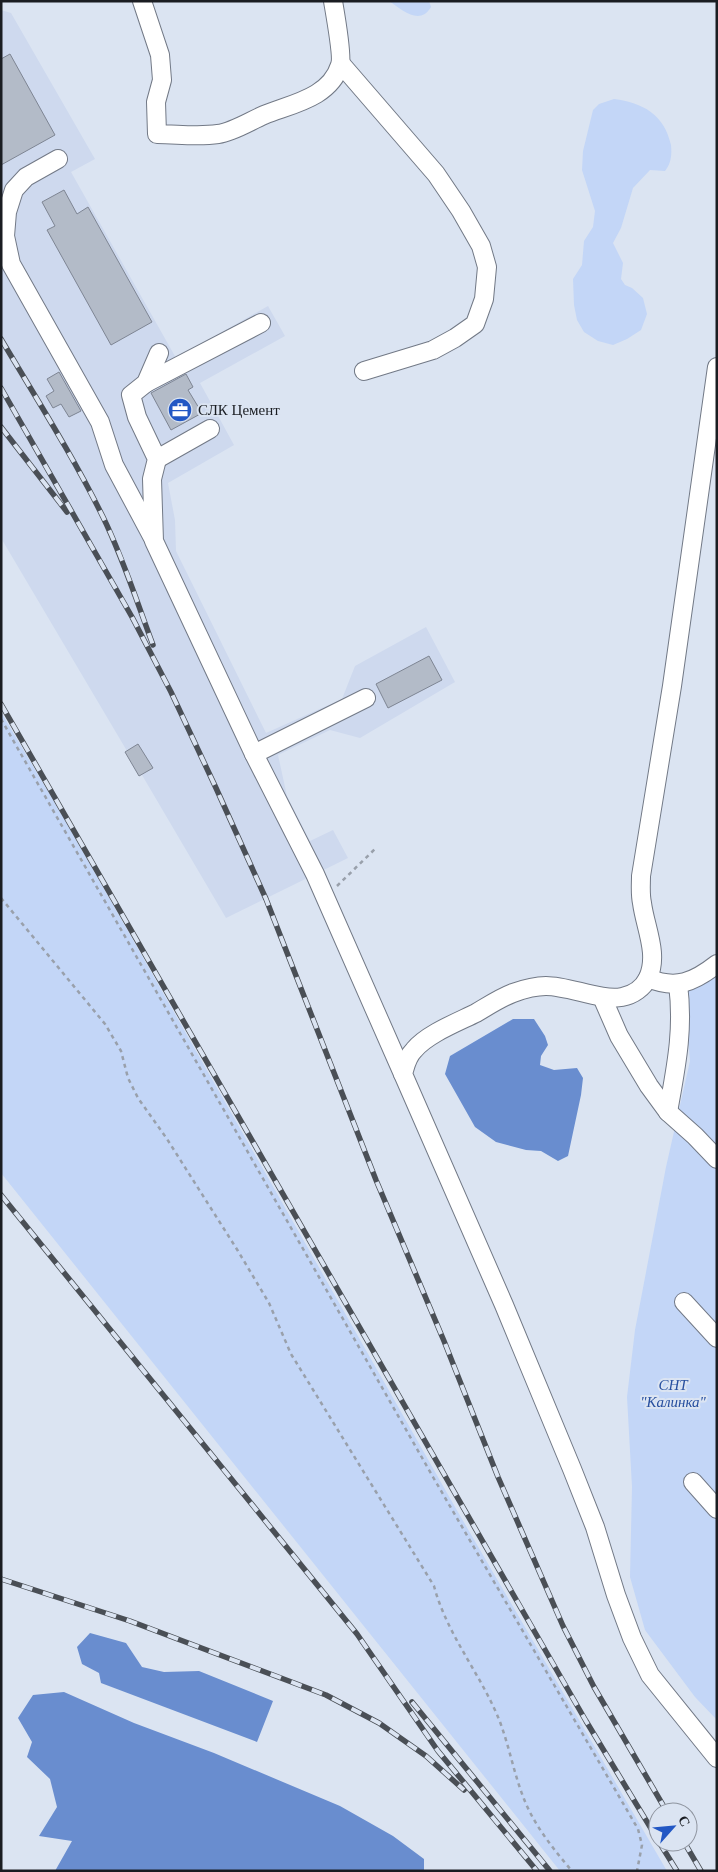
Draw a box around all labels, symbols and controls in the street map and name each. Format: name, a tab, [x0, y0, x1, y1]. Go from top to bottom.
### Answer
office icon: СЛК Цемент	[167, 397, 193, 423]
place label: СЛК Цемент	[198, 402, 280, 418]
park label: СНТ "Калинка"	[640, 1377, 707, 1410]
north arrow	[648, 1802, 698, 1852]
text: С	[675, 1813, 693, 1829]

